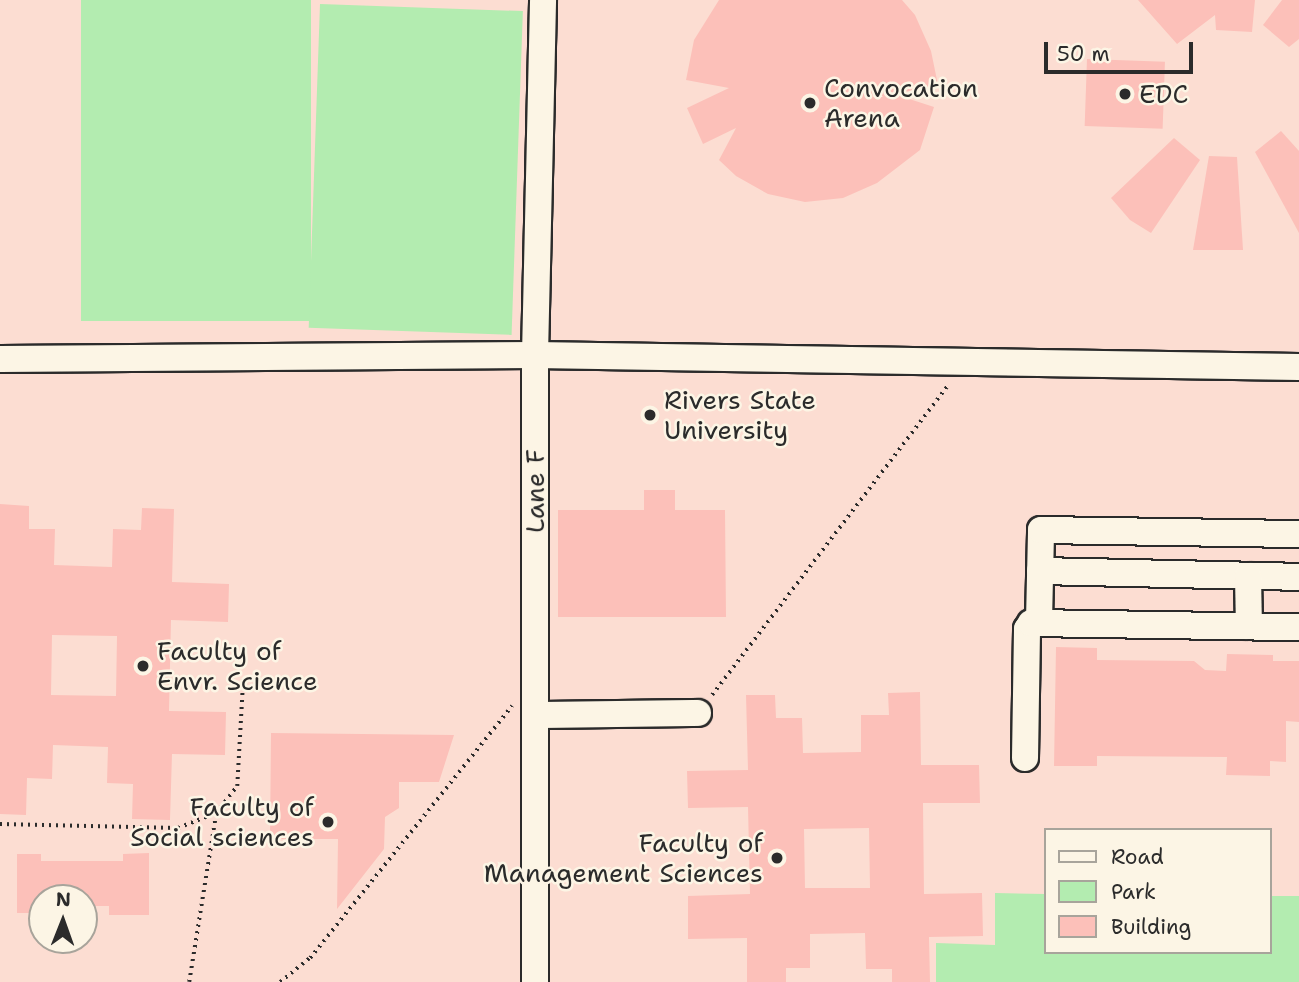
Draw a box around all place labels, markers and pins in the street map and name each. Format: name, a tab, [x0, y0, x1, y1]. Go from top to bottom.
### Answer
place label: Convocation Arena	[824, 72, 978, 134]
place label: EDC	[1139, 78, 1188, 110]
marker: EDC	[1117, 86, 1133, 102]
marker: Convocation Arena	[802, 95, 818, 111]
place label: Rivers State University	[664, 384, 816, 446]
marker: Rivers State University	[642, 407, 658, 423]
place label: Faculty of Envr. Science	[157, 635, 318, 696]
marker: Faculty of Envr. Science	[135, 658, 151, 674]
place label: Faculty of Social sciences	[130, 791, 314, 852]
marker: Faculty of Social sciences	[320, 814, 336, 830]
place label: Faculty of Management Sciences	[484, 827, 763, 888]
marker: Faculty of Management Sciences	[769, 850, 785, 866]

